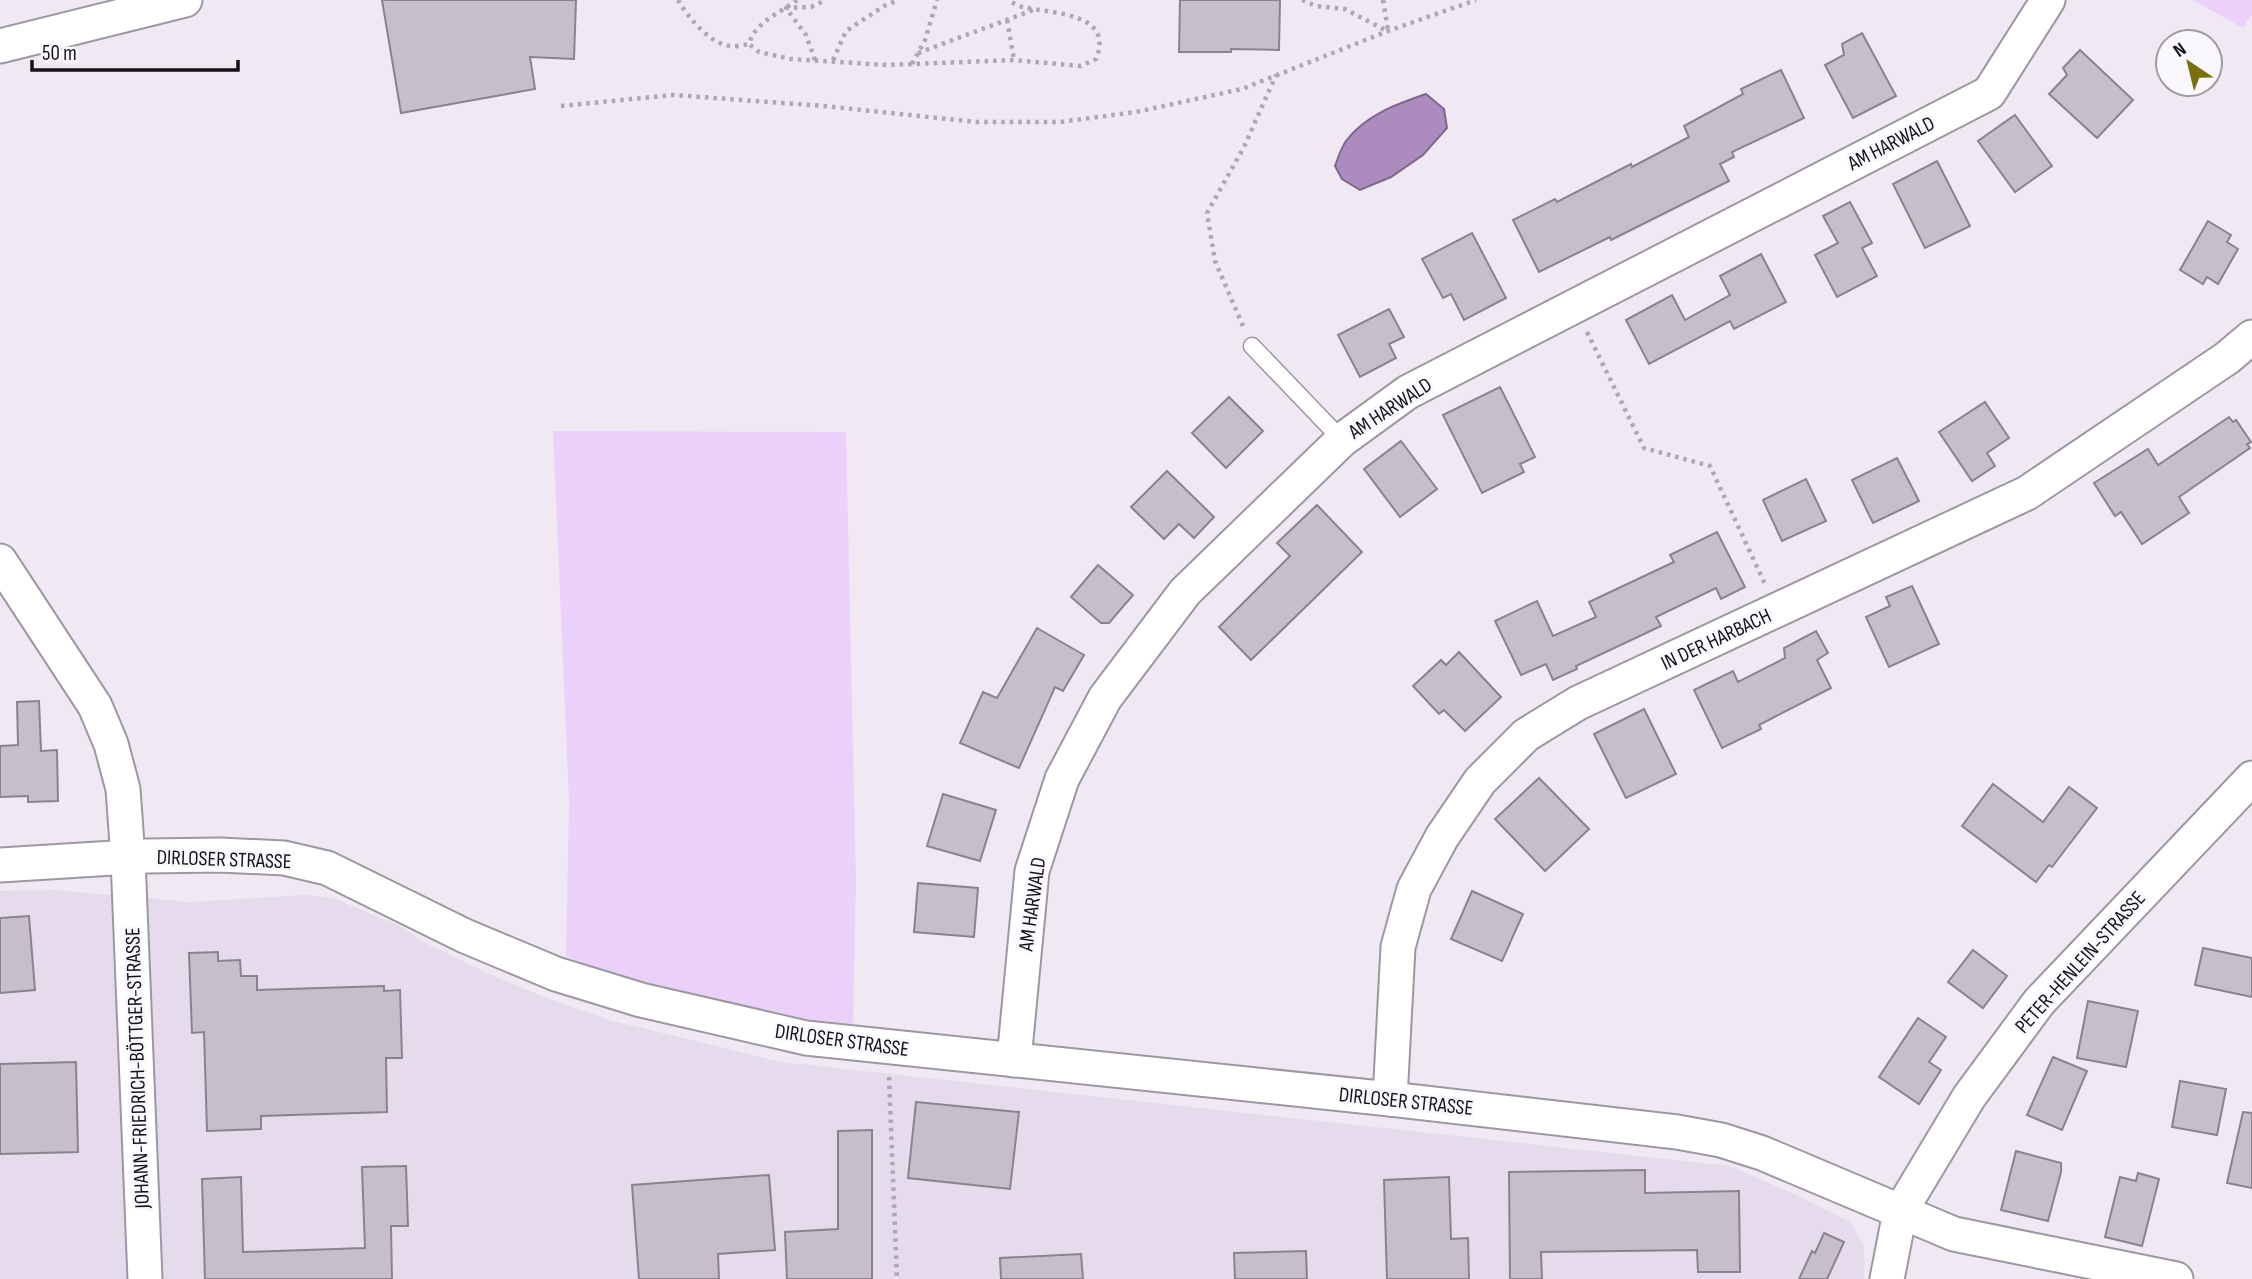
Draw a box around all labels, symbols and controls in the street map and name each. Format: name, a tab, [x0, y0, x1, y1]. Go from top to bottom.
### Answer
scale bar	[32, 28, 238, 72]
north arrow	[2154, 28, 2224, 98]
text: N	[2169, 38, 2191, 63]
text: 50 m	[42, 41, 77, 66]
street label: AM HARWALD	[1843, 111, 1939, 176]
street label: AM HARWALD	[1343, 372, 1437, 445]
street label: IN DER HARBACH	[1657, 603, 1775, 676]
street label: DIRLOSER STRASSE	[156, 845, 292, 874]
street label: AM HARWALD	[1013, 856, 1051, 953]
street label: PETER-HENLEIN-STRASSE	[2010, 886, 2151, 1039]
street label: JOHANN-FRIEDRICH-BÖTTGER-STRASSE	[120, 927, 155, 1210]
street label: DIRLOSER STRASSE	[773, 1019, 910, 1062]
street label: DIRLOSER STRASSE	[1338, 1082, 1474, 1121]

